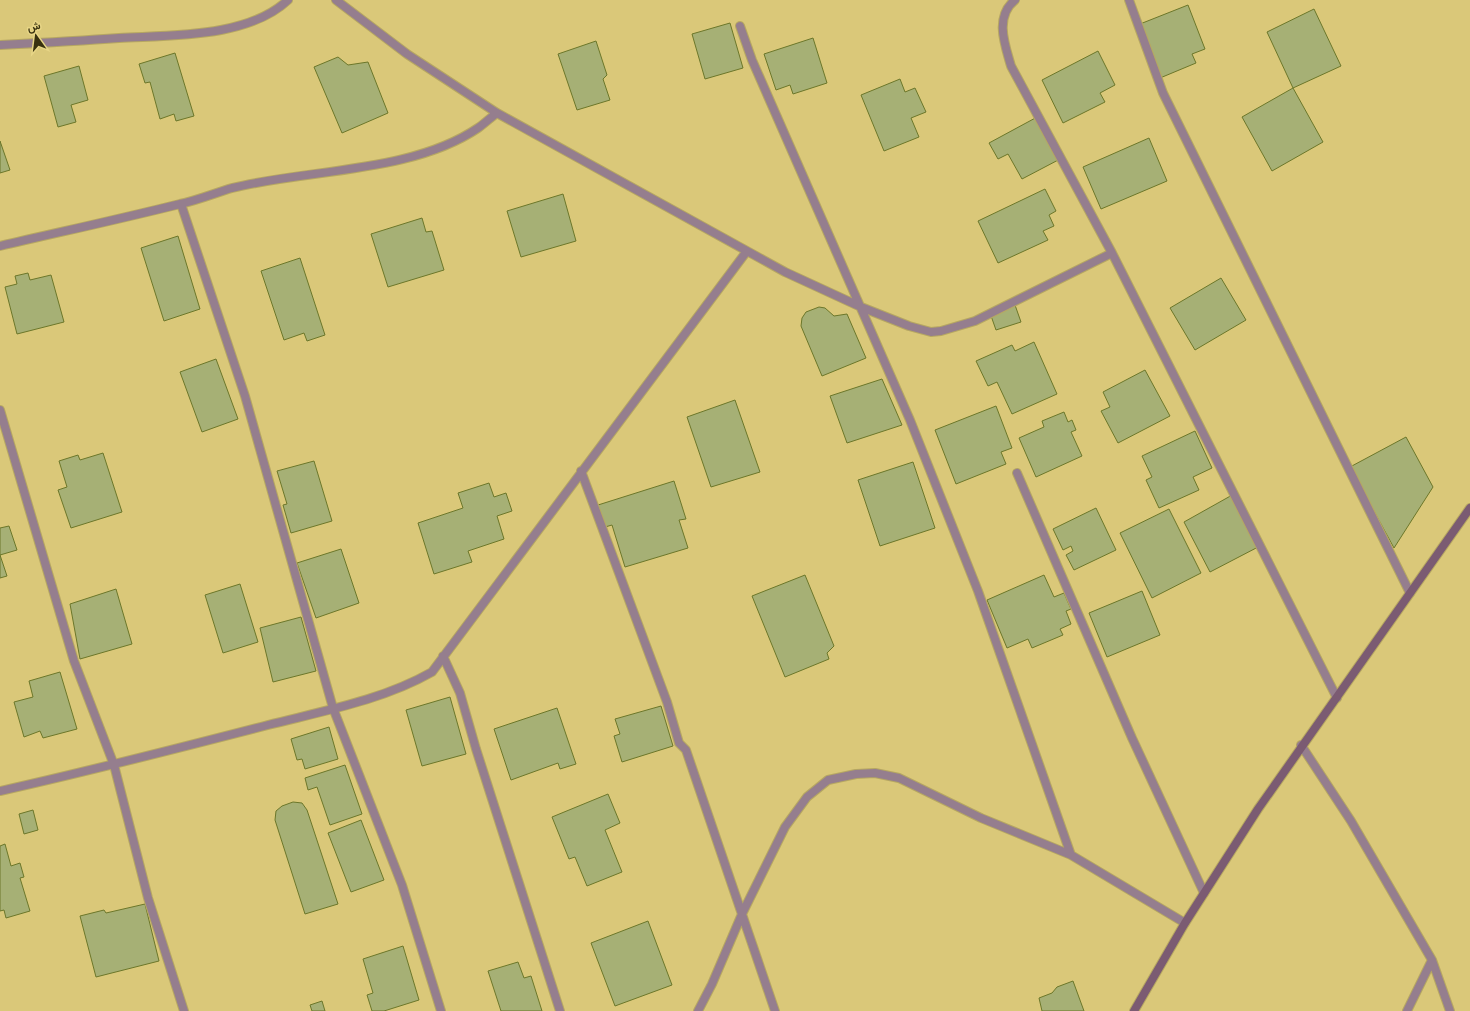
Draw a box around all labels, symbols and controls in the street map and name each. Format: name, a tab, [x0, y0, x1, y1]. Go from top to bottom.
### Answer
north arrow	[16, 16, 56, 56]
text: ش	[25, 18, 42, 35]

